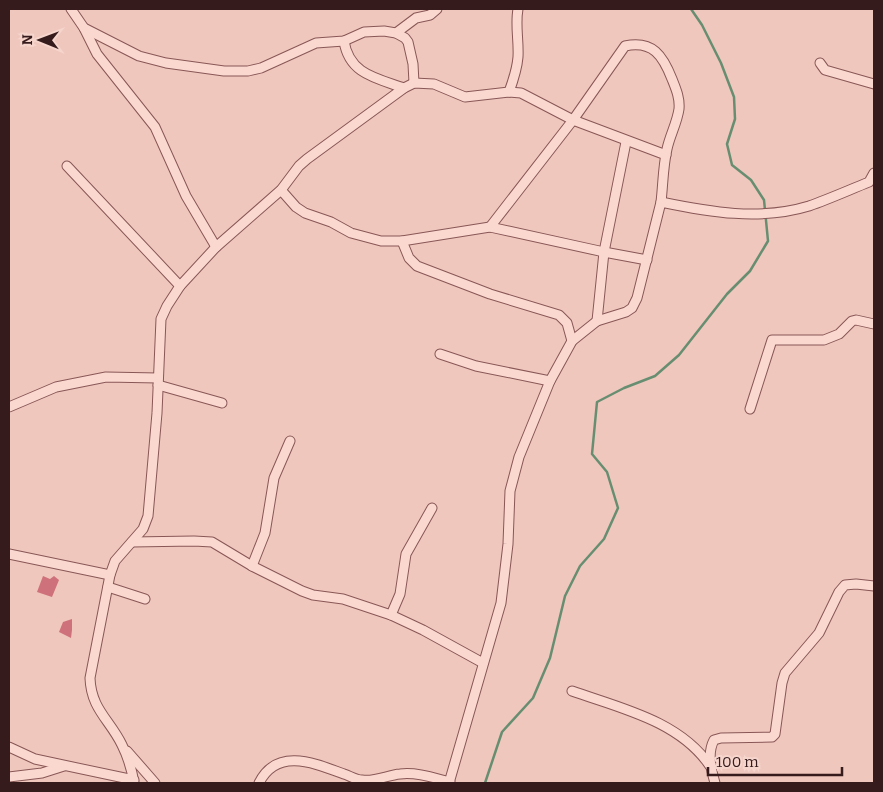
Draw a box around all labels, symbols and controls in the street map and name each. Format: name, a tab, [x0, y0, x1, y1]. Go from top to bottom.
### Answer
north arrow	[15, 15, 65, 65]
text: N	[19, 34, 36, 45]
scale bar	[708, 744, 842, 776]
text: 100 m	[716, 753, 759, 771]

